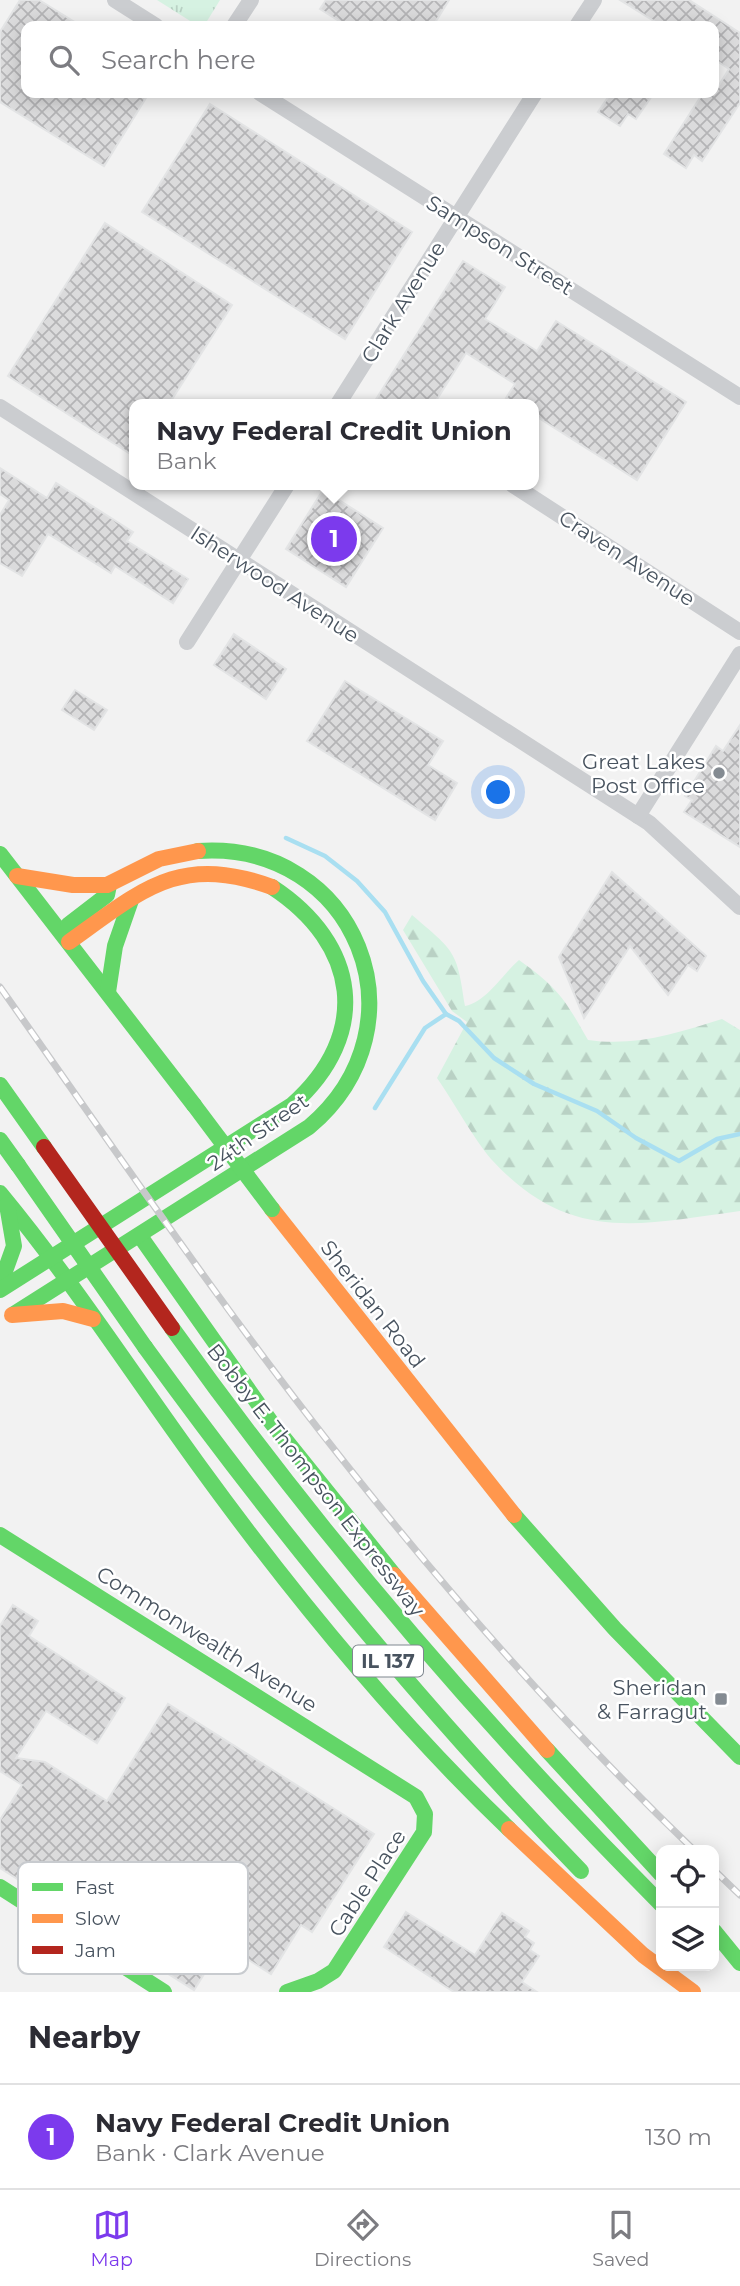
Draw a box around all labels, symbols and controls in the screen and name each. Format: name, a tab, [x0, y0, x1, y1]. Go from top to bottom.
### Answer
search box	[21, 21, 719, 98]
icon: search	[45, 41, 83, 79]
text: Search here	[101, 44, 256, 76]
street label: Sampson Street	[422, 190, 578, 300]
street label: Clark Avenue	[356, 237, 450, 367]
popup	[129, 399, 539, 490]
text: Navy Federal Credit Union	[156, 415, 512, 447]
text: Bank	[156, 447, 217, 475]
street label: Craven Avenue	[554, 505, 700, 611]
pin: 1	[311, 513, 357, 565]
street label: Isherwood Avenue	[186, 520, 364, 648]
place label: Great Lakes Post Office	[582, 749, 705, 798]
marker: Great Lakes Post Office	[711, 765, 727, 781]
your location	[481, 775, 515, 809]
street label: 24th Street	[203, 1088, 313, 1176]
street label: Sheridan Road	[315, 1235, 431, 1373]
street label: Bobby E. Thompson Expressway	[202, 1339, 431, 1622]
street label: Commonwealth Avenue	[92, 1561, 322, 1717]
road number: IL 137	[353, 1646, 423, 1676]
place label: Sheridan & Farragut	[597, 1675, 707, 1724]
marker: Sheridan & Farragut	[713, 1691, 729, 1707]
street label: Cable Place	[323, 1825, 411, 1941]
map controls	[656, 1845, 719, 1971]
button: locate	[656, 1845, 719, 1908]
legend	[18, 1862, 248, 1974]
text: Fast	[75, 1876, 115, 1899]
text: Slow	[75, 1907, 120, 1930]
button: layers	[656, 1908, 719, 1971]
text: Jam	[74, 1939, 116, 1962]
text: Nearby	[28, 2019, 140, 2056]
text: Navy Federal Credit Union	[95, 2107, 450, 2139]
text: 1	[46, 2123, 56, 2151]
text: 130 m	[645, 2123, 712, 2151]
text: Bank · Clark Avenue	[95, 2139, 325, 2167]
tab: Map	[91, 2206, 133, 2271]
tab: Directions	[314, 2206, 411, 2271]
tab: Saved	[592, 2206, 649, 2271]

